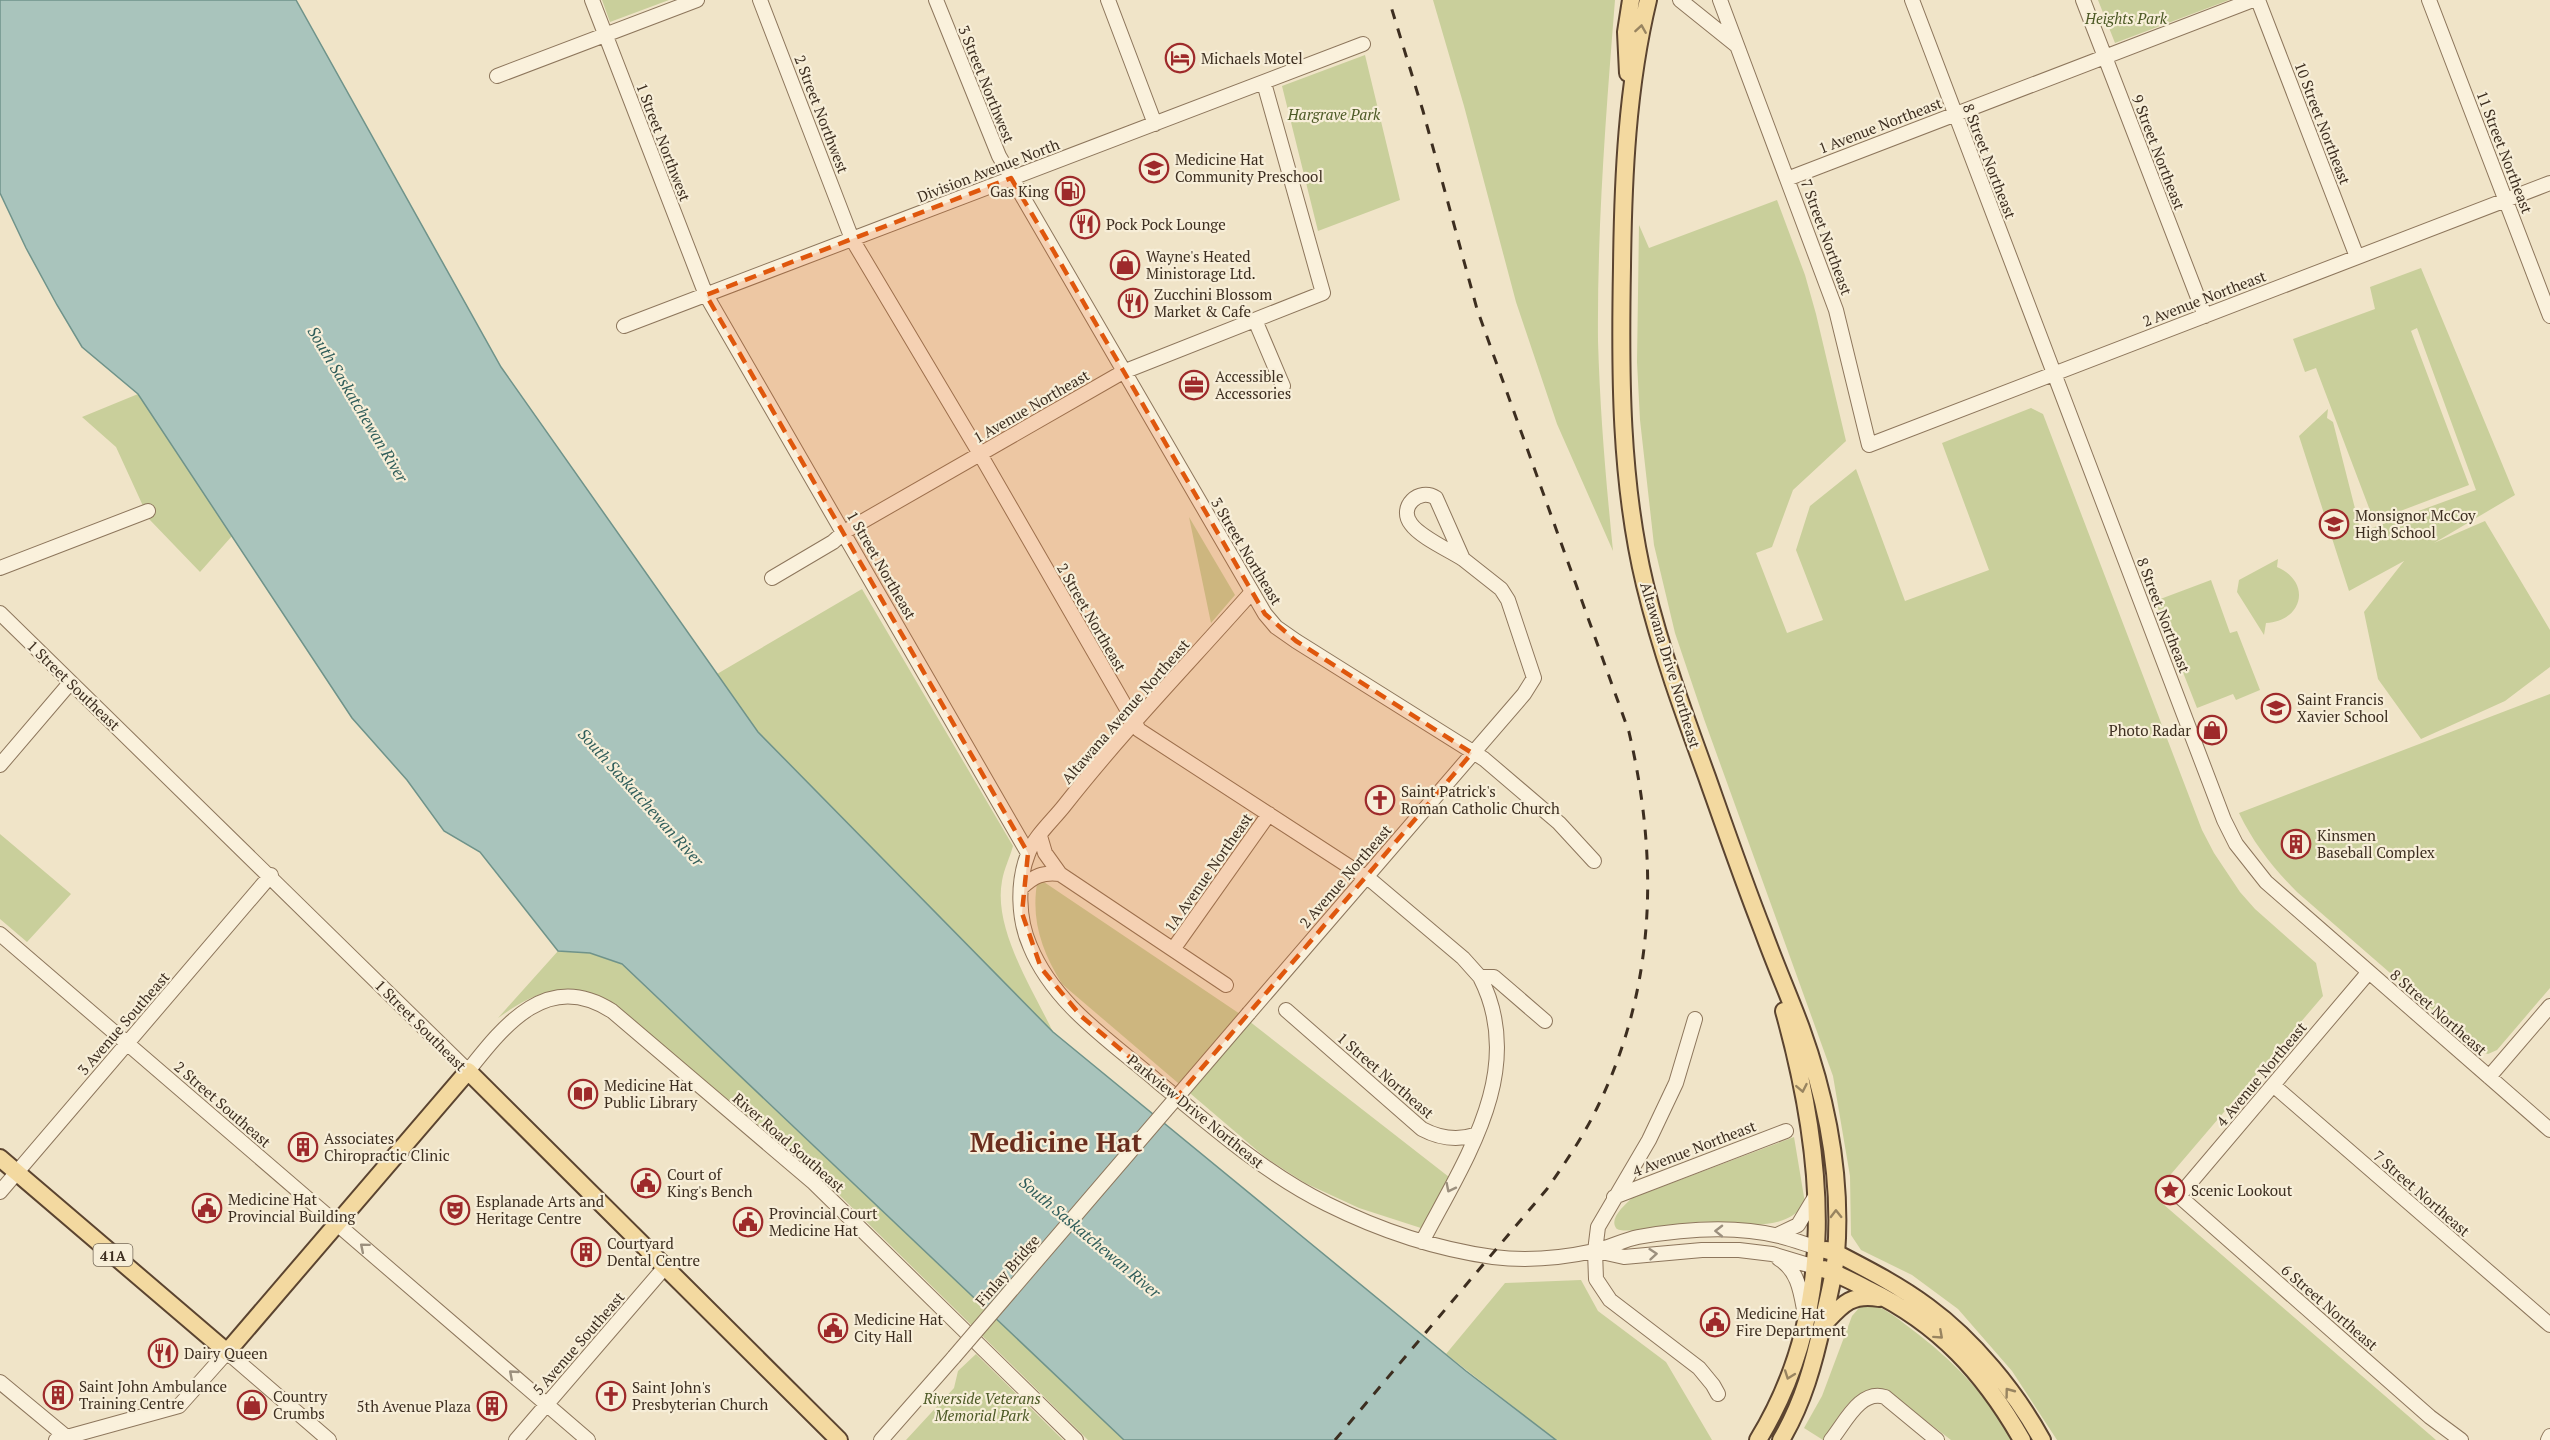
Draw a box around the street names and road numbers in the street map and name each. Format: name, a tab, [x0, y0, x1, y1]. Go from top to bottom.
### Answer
street label: 3 Street Northwest	[954, 22, 1020, 146]
street label: 2 Street Northwest	[790, 52, 854, 176]
street label: 10 Street Northeast	[2290, 59, 2356, 188]
street label: 1 Street Northwest	[632, 80, 696, 204]
street label: 11 Street Northeast	[2472, 88, 2538, 217]
street label: 1 Avenue Northeast	[1815, 92, 1945, 158]
street label: 9 Street Northeast	[2128, 92, 2190, 213]
street label: 8 Street Northeast	[1959, 101, 2021, 222]
street label: Division Avenue North	[914, 134, 1062, 206]
street label: 7 Street Northeast	[1797, 176, 1857, 298]
street label: 2 Avenue Northeast	[2139, 265, 2269, 331]
street label: 1 Avenue Northeast	[969, 364, 1093, 447]
street label: 3 Street Northeast	[1207, 494, 1287, 609]
street label: 1 Street Northeast	[843, 507, 921, 623]
street label: 8 Street Northeast	[2133, 555, 2195, 676]
street label: 2 Street Northeast	[1053, 559, 1131, 675]
street label: Altawana Drive Northeast	[1636, 580, 1706, 751]
street label: Altawana Avenue Northeast	[1057, 634, 1194, 788]
street label: 1 Street Southeast	[23, 635, 125, 735]
street label: 1A Avenue Northeast	[1159, 808, 1257, 935]
street label: 2 Avenue Northeast	[1295, 820, 1396, 932]
street label: 8 Street Northeast	[2386, 964, 2492, 1060]
street label: 3 Avenue Southeast	[73, 967, 174, 1079]
street label: 1 Street Southeast	[371, 975, 471, 1075]
street label: 4 Avenue Northeast	[2211, 1017, 2311, 1130]
street label: 1 Street Northeast	[1333, 1027, 1439, 1123]
street label: Parkview Drive Northeast	[1124, 1050, 1269, 1173]
street label: 2 Street Southeast	[170, 1056, 276, 1152]
street label: River Road Southeast	[729, 1088, 849, 1196]
street label: 4 Avenue Northeast	[1629, 1115, 1759, 1181]
street label: 7 Street Northeast	[2369, 1145, 2475, 1241]
street label: Finlay Bridge	[971, 1230, 1043, 1310]
road number: 41A	[94, 1244, 132, 1266]
street label: 6 Street Northeast	[2277, 1259, 2383, 1355]
street label: 5 Avenue Southeast	[528, 1287, 629, 1399]

